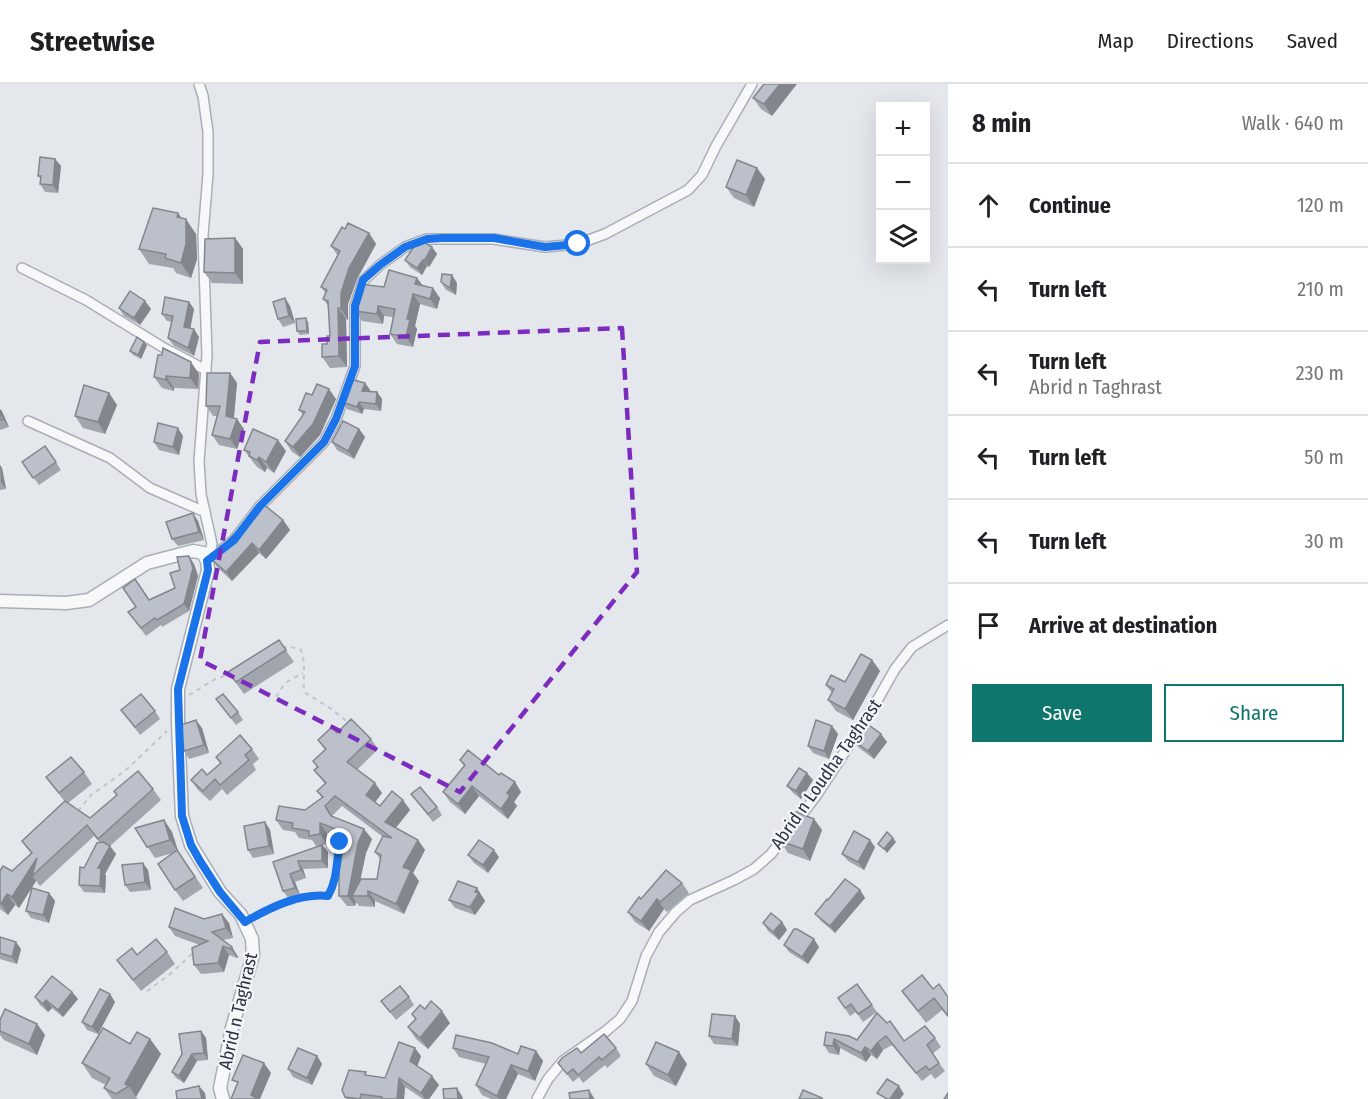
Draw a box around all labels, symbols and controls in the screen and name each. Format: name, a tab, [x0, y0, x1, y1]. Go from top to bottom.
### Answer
text: Streetwise	[30, 25, 155, 58]
text: Map	[1097, 28, 1134, 54]
text: Directions	[1167, 28, 1254, 54]
text: Saved	[1287, 28, 1338, 54]
map controls	[876, 102, 930, 264]
button: +	[876, 102, 930, 156]
text: 8 min	[972, 108, 1031, 139]
text: Walk · 640 m	[1242, 111, 1344, 135]
button: −	[876, 156, 930, 210]
icon: ahead	[972, 189, 1005, 222]
text: Continue	[1029, 192, 1111, 219]
text: 120 m	[1297, 193, 1344, 217]
button: layers	[876, 210, 930, 264]
route start	[564, 230, 590, 256]
icon: left	[972, 273, 1005, 306]
text: Turn left	[1029, 276, 1107, 303]
text: 210 m	[1297, 277, 1344, 301]
text: Turn left	[1029, 348, 1107, 375]
icon: left	[972, 357, 1005, 390]
text: 230 m	[1296, 361, 1344, 385]
text: Abrid n Taghrast	[1029, 375, 1162, 399]
icon: left	[972, 441, 1005, 474]
text: Turn left	[1029, 444, 1107, 471]
text: 50 m	[1304, 445, 1344, 469]
icon: left	[972, 525, 1005, 558]
text: Turn left	[1029, 528, 1107, 555]
text: 30 m	[1304, 529, 1344, 553]
icon: arrive	[972, 609, 1005, 642]
text: Arrive at destination	[1029, 612, 1217, 639]
button: Save	[972, 684, 1152, 742]
button: Share	[1164, 684, 1344, 742]
street label: Abrid n Loudha Taghrast	[766, 695, 886, 853]
route end	[326, 828, 352, 854]
street label: Abrid n Taghrast	[214, 950, 262, 1072]

